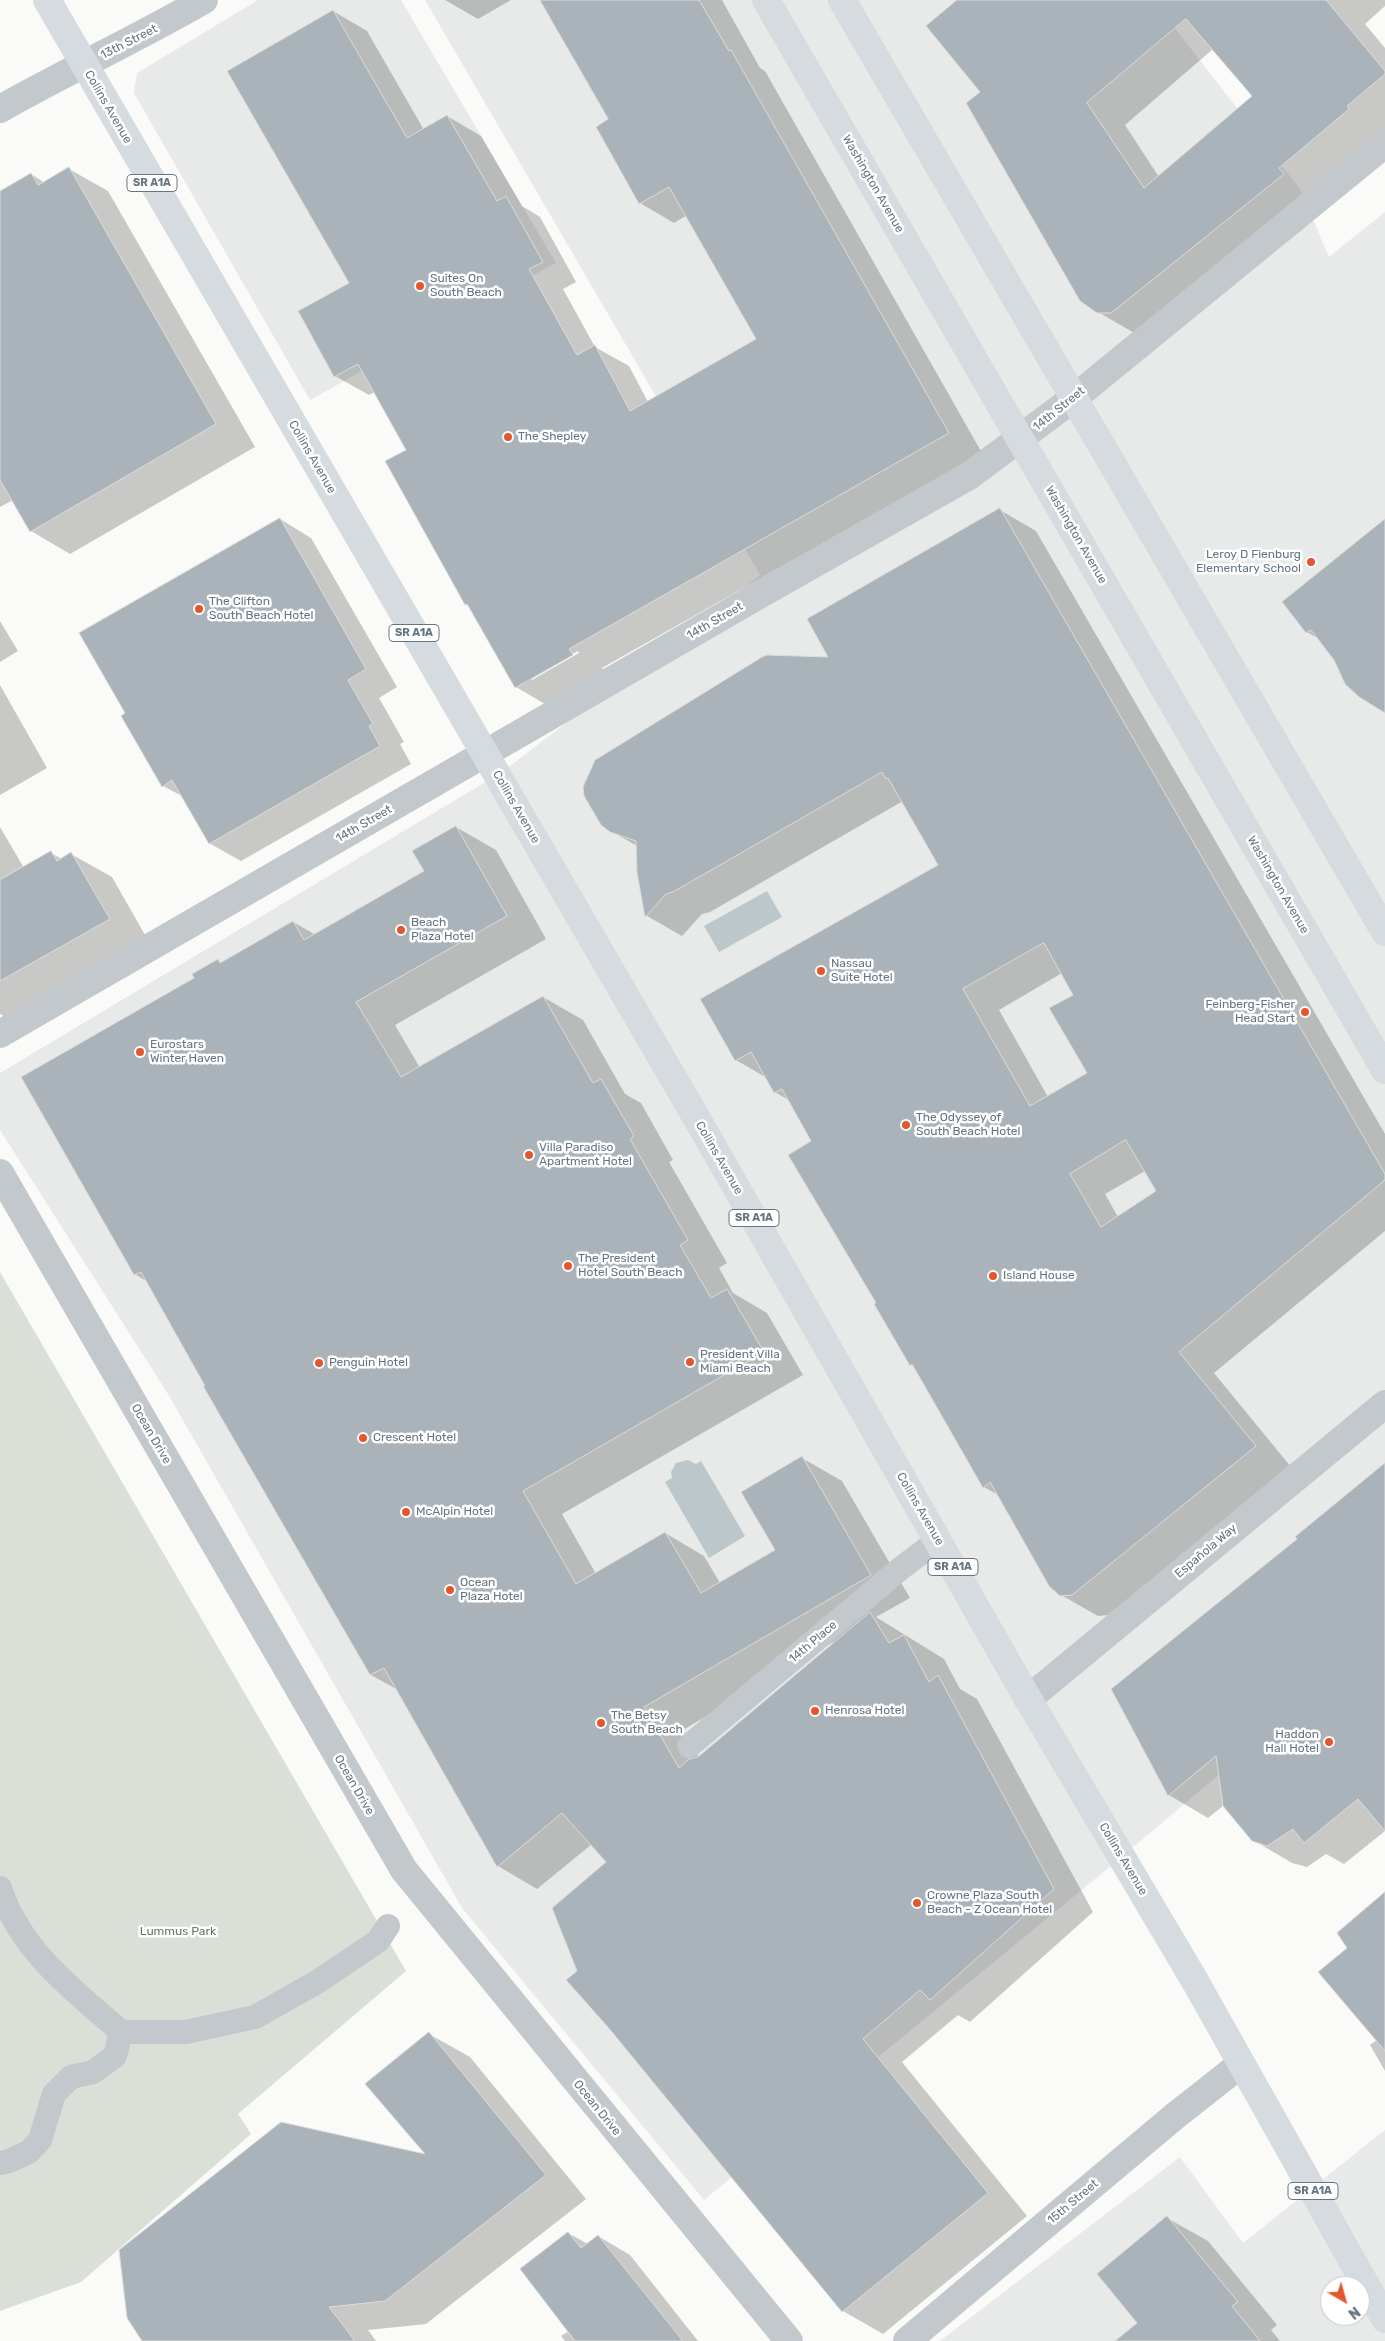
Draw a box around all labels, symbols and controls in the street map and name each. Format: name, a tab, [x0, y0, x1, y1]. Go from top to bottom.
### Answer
street label: 13th Street	[98, 22, 160, 62]
street label: Collins Avenue	[81, 68, 135, 146]
street label: Washington Avenue	[839, 133, 907, 235]
road number: SR A1A	[127, 174, 177, 192]
place label: Suites On South Beach	[430, 272, 502, 300]
marker: Suites On South Beach	[414, 280, 426, 292]
street label: 14th Street	[1030, 384, 1088, 434]
street label: Collins Avenue	[285, 418, 339, 496]
place label: The Shepley	[518, 430, 586, 444]
marker: The Shepley	[502, 431, 514, 443]
street label: Washington Avenue	[1042, 484, 1110, 586]
place label: Leroy D Fienburg Elementary School	[1196, 548, 1301, 576]
marker: Leroy D Fienburg Elementary School	[1305, 556, 1317, 568]
place label: The Clifton South Beach Hotel	[209, 595, 313, 623]
street label: 14th Street	[684, 599, 746, 643]
marker: The Clifton South Beach Hotel	[193, 603, 205, 615]
road number: SR A1A	[389, 624, 439, 641]
street label: Collins Avenue	[489, 768, 543, 846]
street label: 14th Street	[333, 802, 395, 846]
street label: Washington Avenue	[1244, 834, 1312, 936]
place label: Beach Plaza Hotel	[411, 916, 474, 944]
marker: Beach Plaza Hotel	[395, 924, 407, 936]
place label: Nassau Suite Hotel	[831, 957, 893, 985]
marker: Nassau Suite Hotel	[815, 965, 827, 977]
place label: Feinberg-Fisher Head Start	[1205, 998, 1295, 1026]
marker: Feinberg-Fisher Head Start	[1299, 1006, 1311, 1018]
place label: Eurostars Winter Haven	[150, 1038, 224, 1066]
marker: Eurostars Winter Haven	[134, 1046, 146, 1058]
place label: The Odyssey of South Beach Hotel	[916, 1111, 1020, 1139]
street label: Collins Avenue	[692, 1119, 746, 1197]
marker: The Odyssey of South Beach Hotel	[900, 1119, 912, 1131]
place label: Villa Paradiso Apartment Hotel	[539, 1141, 632, 1169]
marker: Villa Paradiso Apartment Hotel	[523, 1149, 535, 1161]
road number: SR A1A	[729, 1210, 779, 1226]
place label: The President Hotel South Beach	[578, 1252, 682, 1280]
marker: The President Hotel South Beach	[562, 1260, 574, 1272]
place label: Island House	[1003, 1269, 1075, 1283]
marker: Island House	[987, 1270, 999, 1282]
place label: President Villa Miami Beach	[700, 1348, 780, 1376]
place label: Penguin Hotel	[329, 1356, 408, 1370]
marker: President Villa Miami Beach	[684, 1356, 696, 1368]
marker: Penguin Hotel	[313, 1357, 325, 1369]
street label: Ocean Drive	[128, 1401, 174, 1467]
place label: Crescent Hotel	[373, 1431, 456, 1445]
marker: Crescent Hotel	[357, 1432, 369, 1444]
street label: Collins Avenue	[893, 1470, 947, 1548]
place label: McAlpin Hotel	[416, 1505, 493, 1519]
marker: McAlpin Hotel	[400, 1506, 412, 1518]
street label: Española Way	[1172, 1521, 1240, 1581]
road number: SR A1A	[928, 1558, 978, 1575]
place label: Ocean Plaza Hotel	[460, 1576, 523, 1604]
marker: Ocean Plaza Hotel	[444, 1584, 456, 1596]
street label: 14th Place	[786, 1618, 840, 1666]
place label: Henrosa Hotel	[825, 1704, 904, 1718]
marker: Henrosa Hotel	[809, 1705, 821, 1717]
place label: The Betsy South Beach	[611, 1709, 683, 1737]
marker: The Betsy South Beach	[595, 1717, 607, 1729]
place label: Haddon Hall Hotel	[1265, 1728, 1319, 1756]
marker: Haddon Hall Hotel	[1323, 1736, 1335, 1748]
street label: Ocean Drive	[331, 1752, 377, 1818]
street label: Collins Avenue	[1096, 1820, 1150, 1898]
place label: Crowne Plaza South Beach - Z Ocean Hotel	[927, 1889, 1052, 1917]
marker: Crowne Plaza South Beach - Z Ocean Hotel	[911, 1897, 923, 1909]
park label: Lummus Park	[140, 1925, 216, 1939]
street label: Ocean Drive	[570, 2077, 624, 2139]
street label: 15th Street	[1045, 2177, 1101, 2227]
road number: SR A1A	[1288, 2182, 1338, 2200]
north arrow	[1320, 2276, 1370, 2326]
text: N	[1345, 2303, 1363, 2322]

